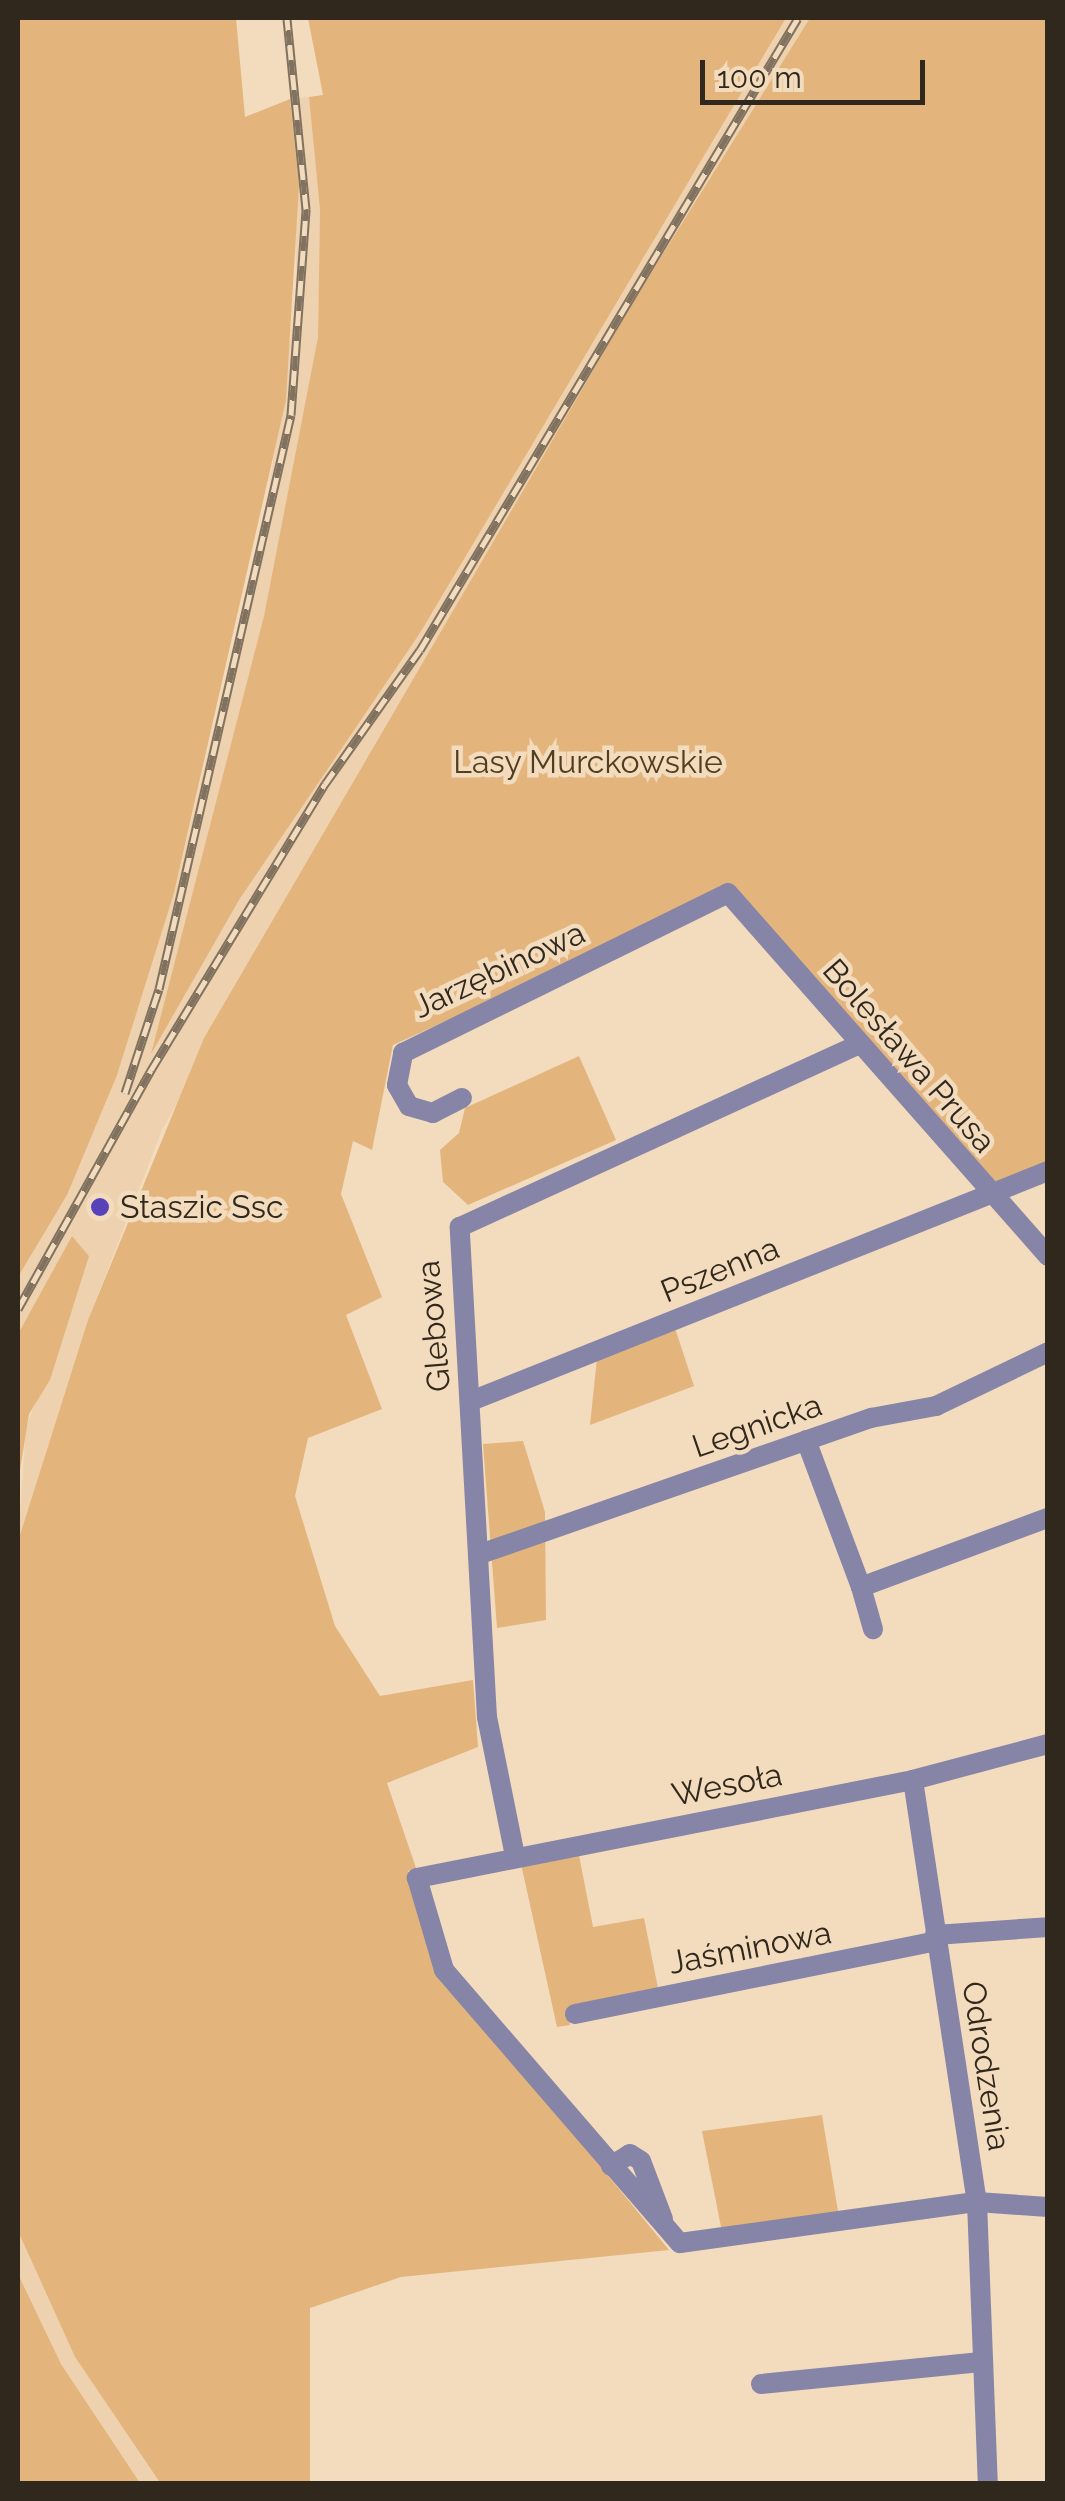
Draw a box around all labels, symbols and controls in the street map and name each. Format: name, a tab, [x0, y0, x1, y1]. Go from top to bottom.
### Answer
scale bar	[705, 40, 930, 102]
text: 100 m	[717, 60, 802, 95]
park label: Lasy Murckowskie	[453, 743, 723, 781]
street label: Jarzębinowa	[407, 914, 591, 1026]
street label: Bolesława Prusa	[815, 951, 1003, 1161]
place label: Staszic Ssc	[120, 1188, 284, 1226]
marker: Staszic Ssc	[89, 1196, 111, 1218]
street label: Pszenna	[655, 1229, 785, 1311]
street label: Glebowa	[409, 1259, 459, 1393]
street label: Legnicka	[687, 1386, 827, 1466]
street label: Wesoła	[669, 1756, 785, 1814]
street label: Jaśminowa	[666, 1913, 834, 1983]
street label: Odrodzenia	[954, 1979, 1018, 2153]

